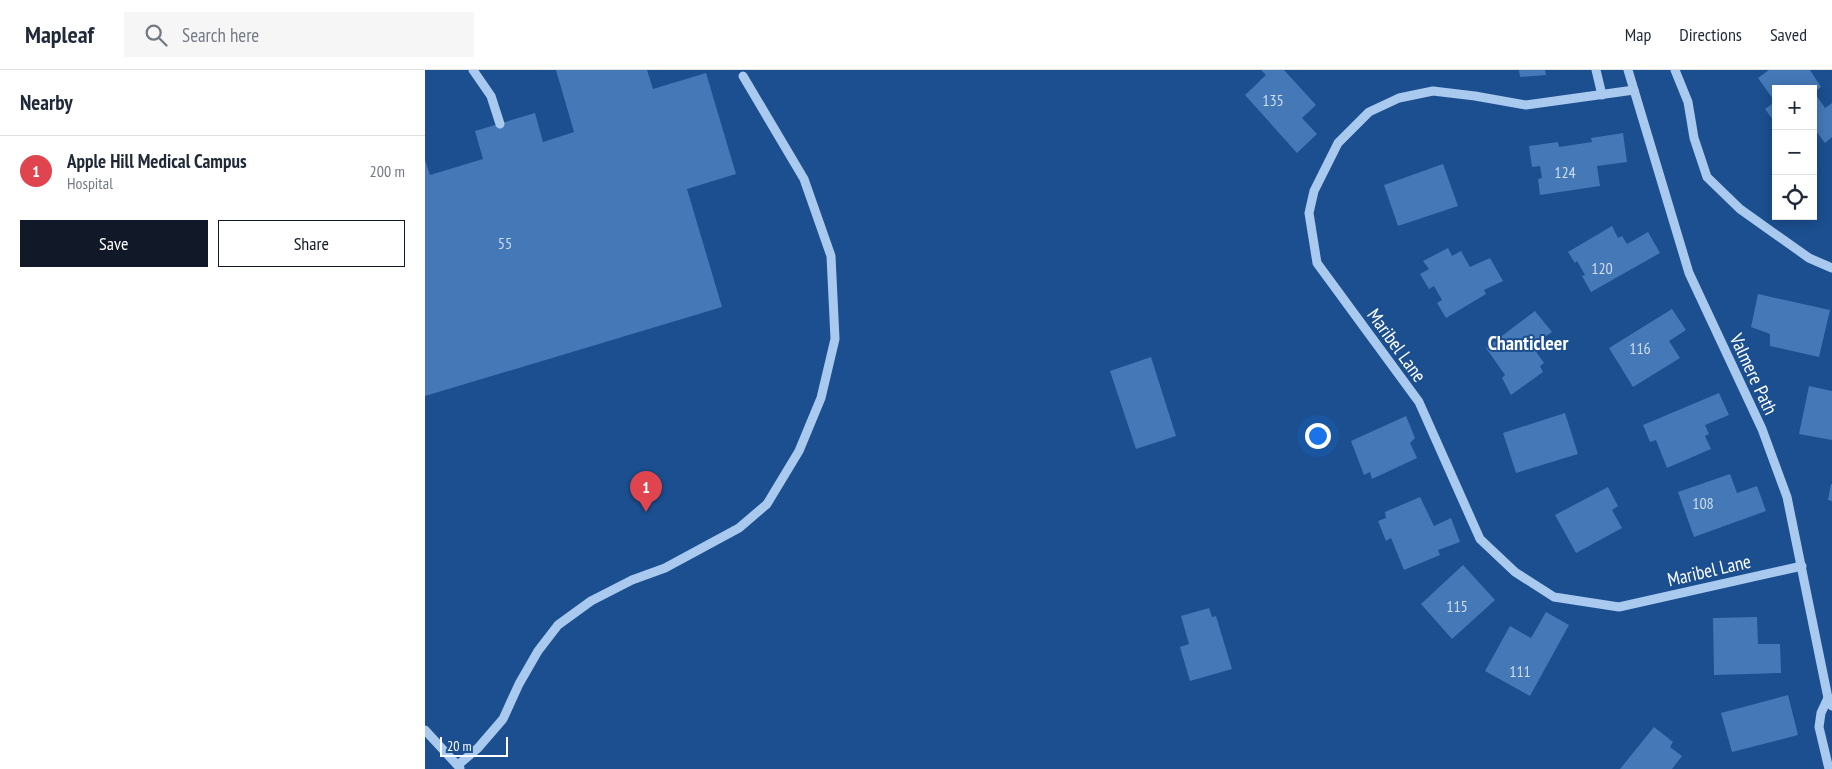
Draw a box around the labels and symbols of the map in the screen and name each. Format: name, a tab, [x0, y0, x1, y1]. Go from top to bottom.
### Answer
house number: 135	[1262, 90, 1284, 110]
house number: 124	[1554, 162, 1576, 182]
house number: 55	[498, 233, 512, 253]
house number: 120	[1591, 258, 1613, 278]
street label: Maribel Lane	[1362, 304, 1432, 387]
street label: Valmere Path	[1724, 329, 1783, 418]
district label: Chanticleer	[1488, 330, 1568, 356]
house number: 116	[1629, 338, 1651, 358]
your location	[1305, 423, 1331, 449]
pin: 1	[630, 471, 662, 512]
house number: 108	[1692, 493, 1714, 513]
street label: Maribel Lane	[1665, 549, 1753, 591]
house number: 115	[1446, 596, 1468, 616]
house number: 111	[1509, 661, 1531, 681]
scale bar	[440, 734, 507, 757]

